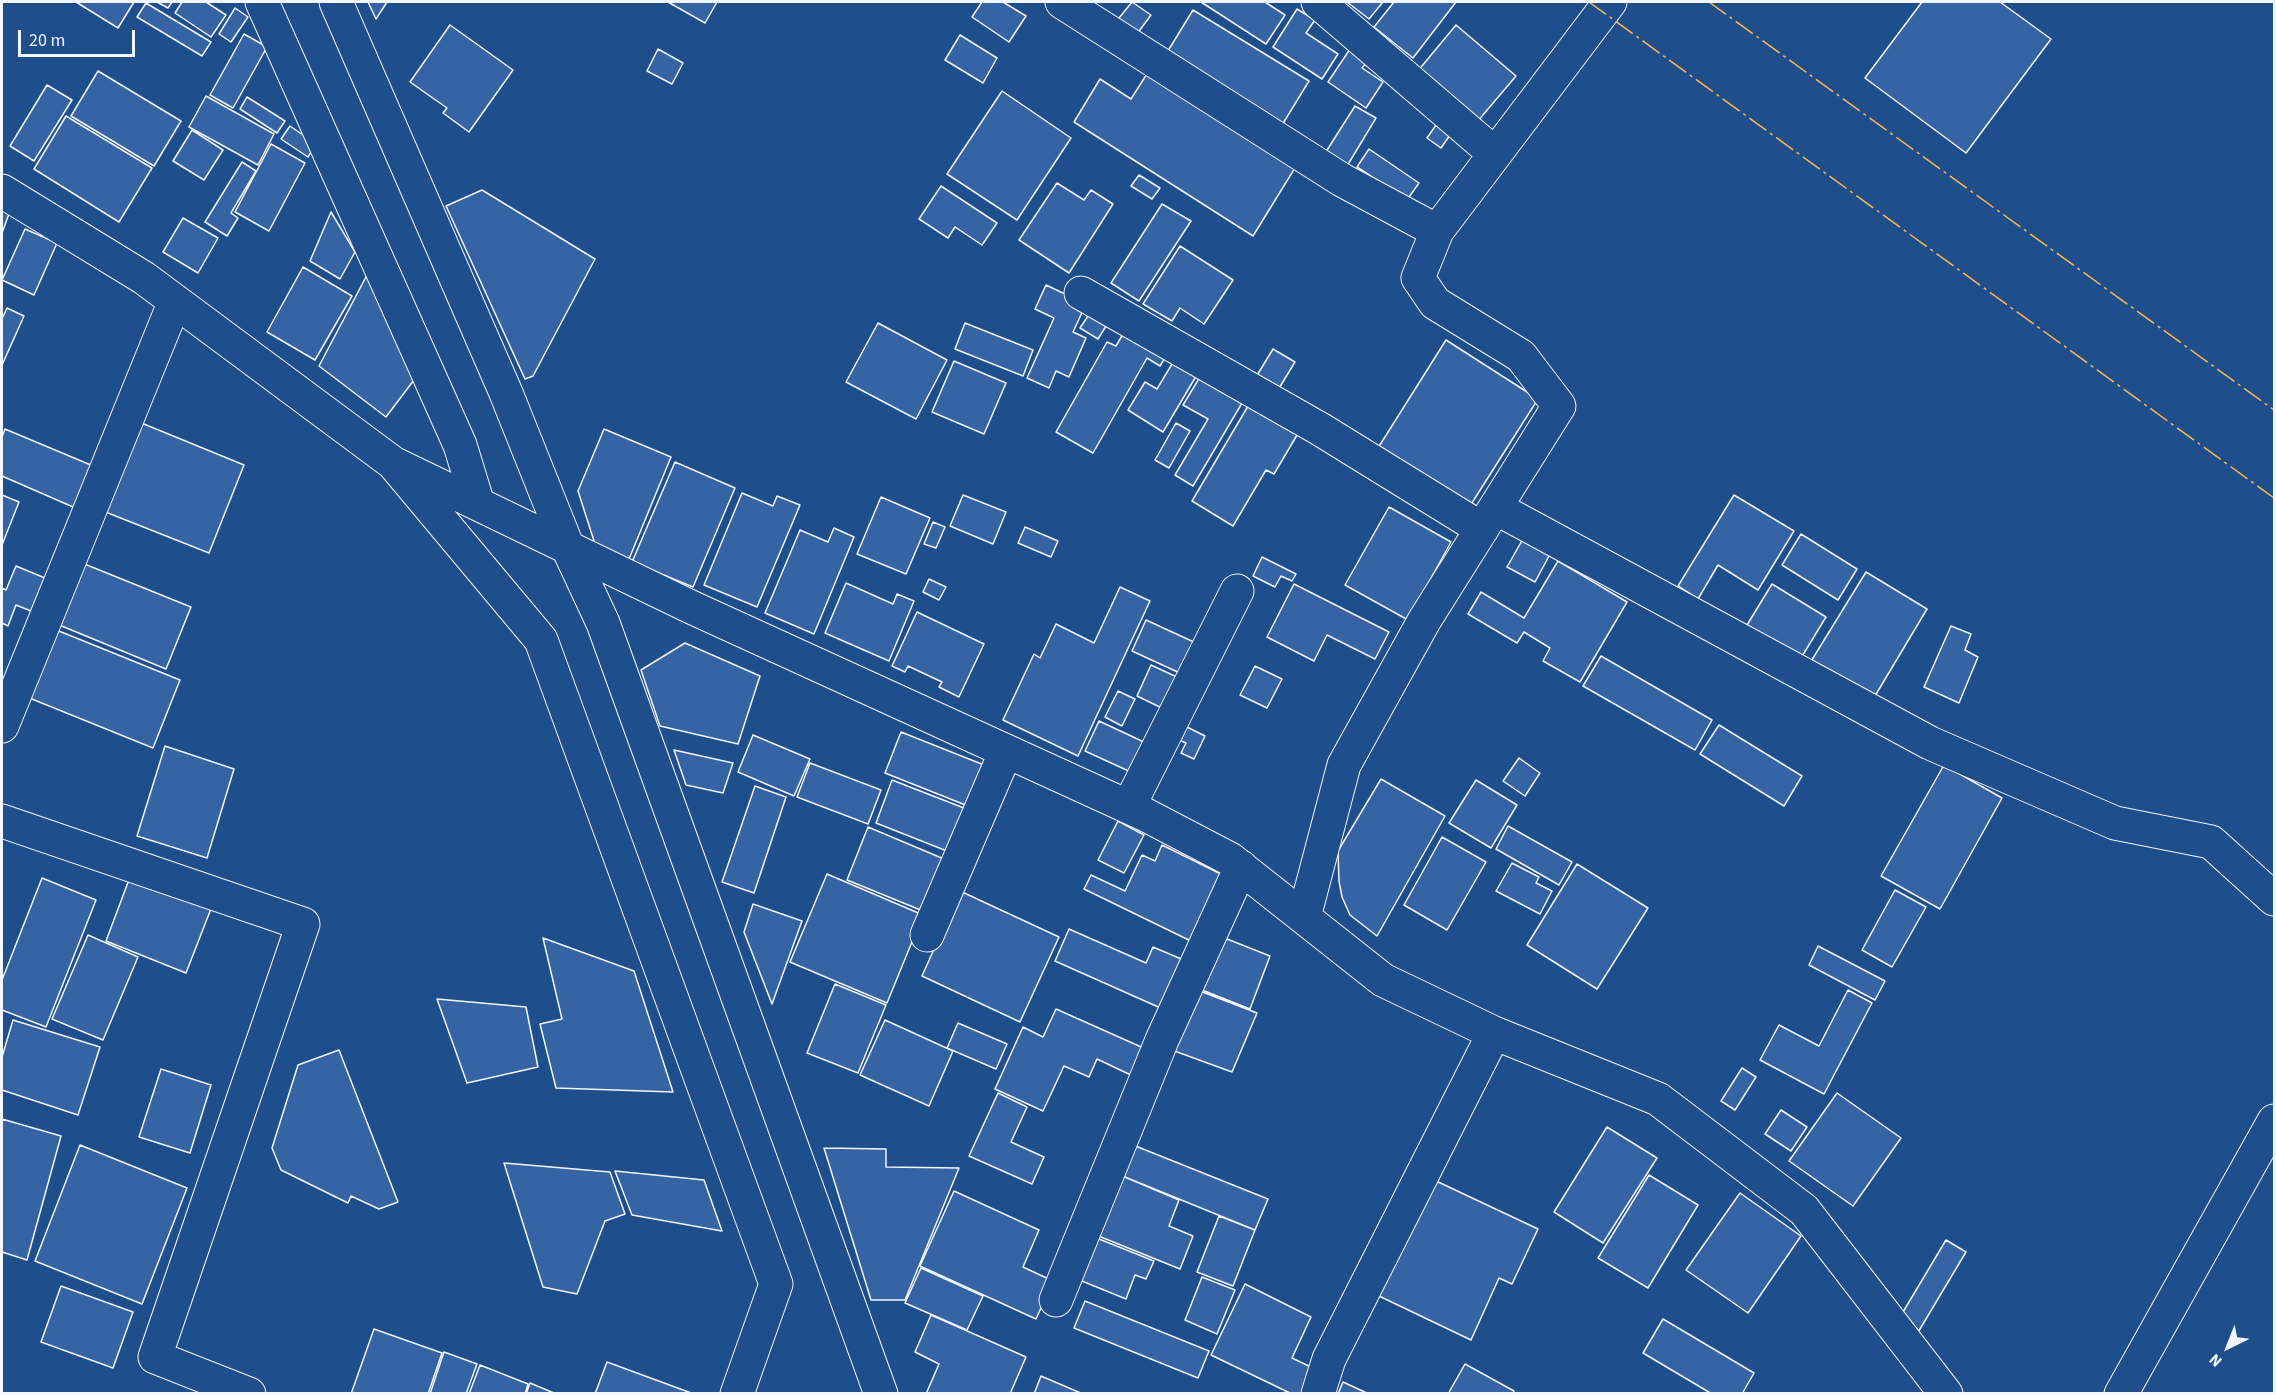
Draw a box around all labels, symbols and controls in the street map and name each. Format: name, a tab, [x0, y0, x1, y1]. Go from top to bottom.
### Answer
scale bar	[21, 18, 138, 56]
text: 20 m	[29, 28, 65, 53]
north arrow	[2198, 1317, 2258, 1377]
text: N	[2204, 1348, 2227, 1372]

